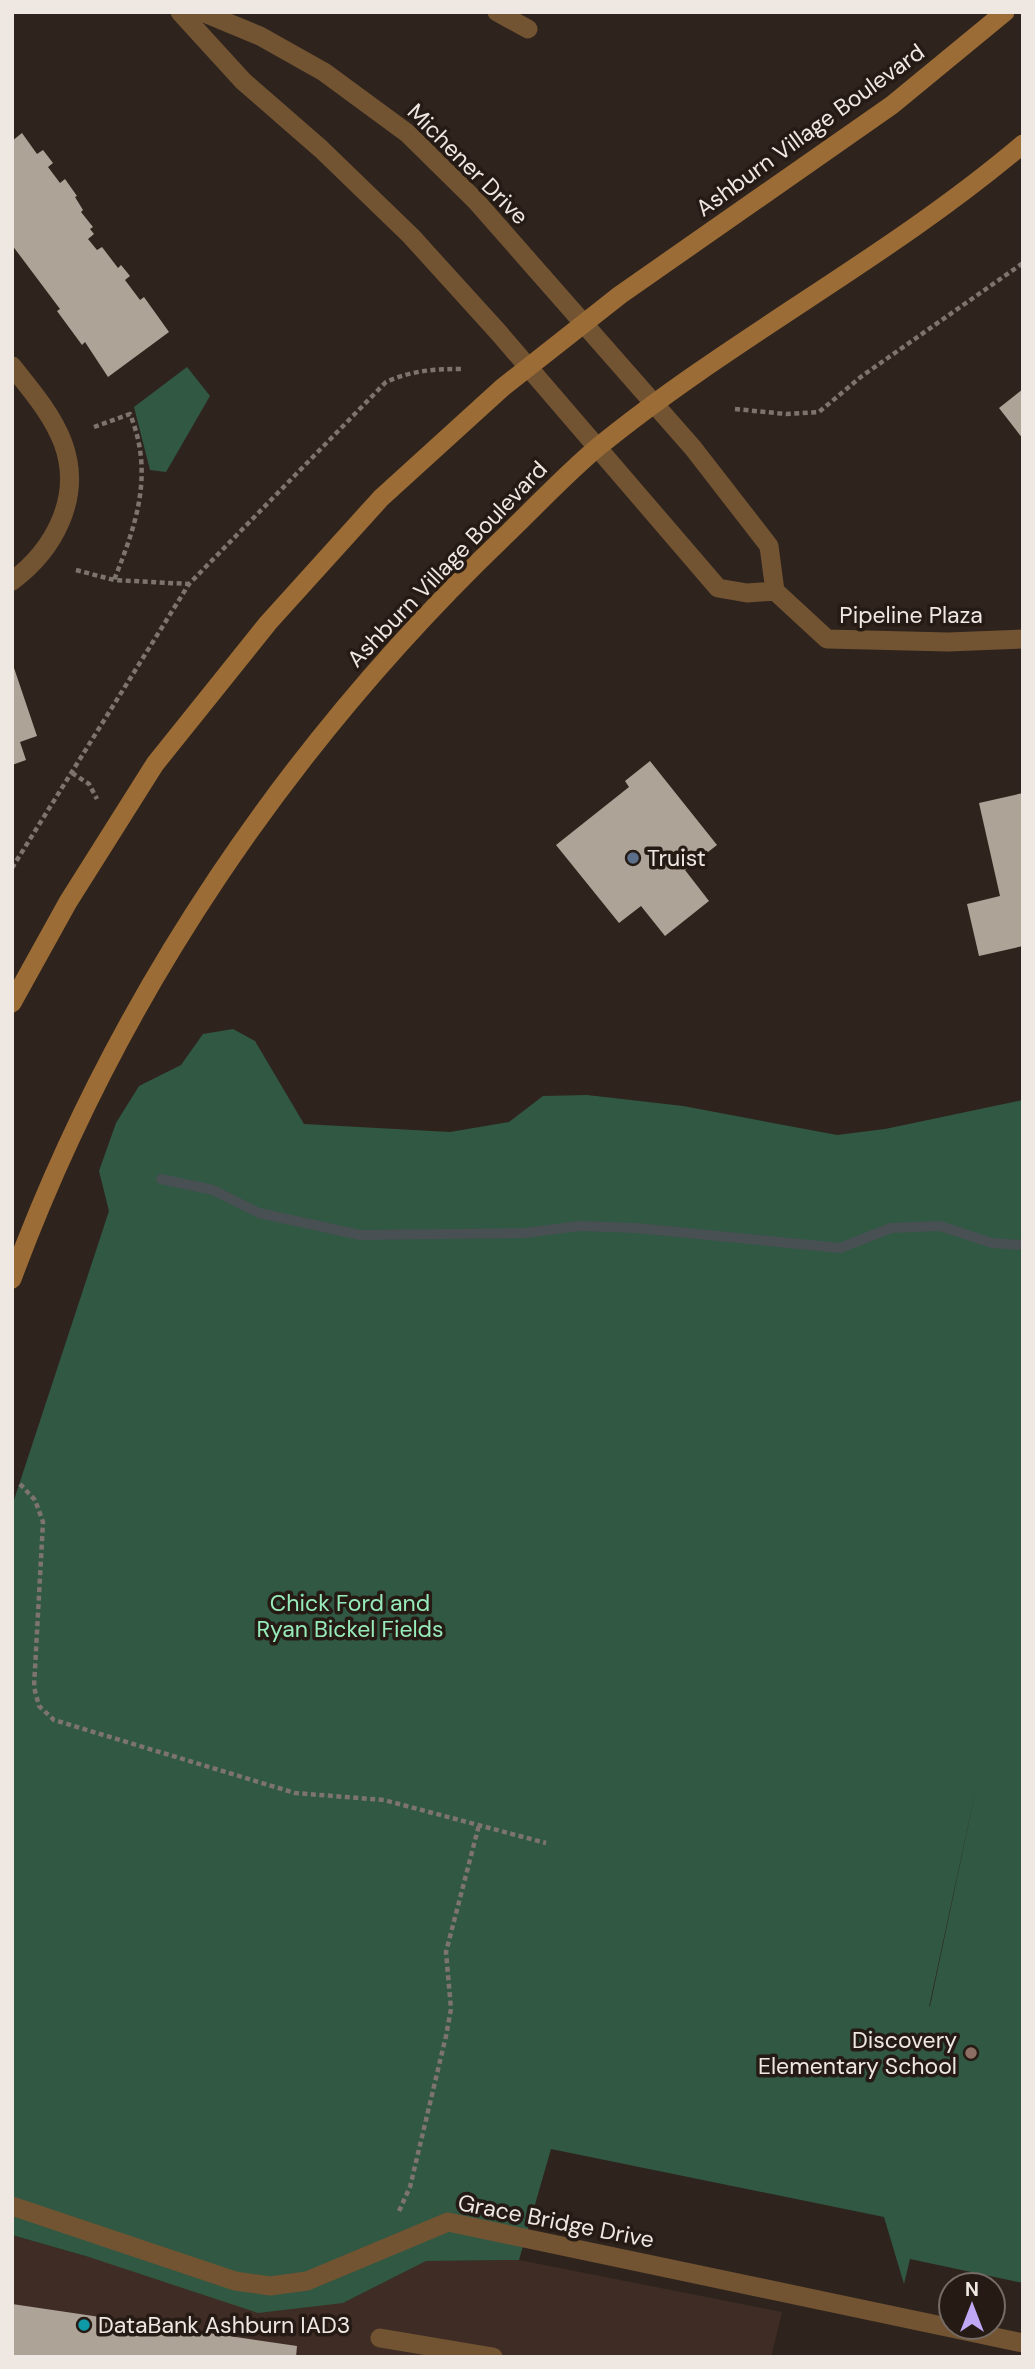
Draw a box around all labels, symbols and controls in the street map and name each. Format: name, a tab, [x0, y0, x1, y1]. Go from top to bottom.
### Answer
street label: Ashburn Village Boulevard	[690, 37, 930, 223]
street label: Michener Drive	[401, 97, 535, 231]
street label: Ashburn Village Boulevard	[340, 454, 554, 674]
street label: Pipeline Plaza	[839, 600, 983, 630]
place label: Truist	[647, 843, 706, 873]
marker: Truist	[625, 850, 641, 866]
park label: Chick Ford and Ryan Bickel Fields	[256, 1588, 444, 1644]
place label: Discovery Elementary School	[758, 2025, 957, 2081]
marker: Discovery Elementary School	[963, 2045, 979, 2061]
street label: Grace Bridge Drive	[455, 2187, 657, 2255]
north arrow	[937, 2271, 1007, 2341]
text: N	[965, 2277, 979, 2302]
place label: DataBank Ashburn IAD3	[98, 2310, 350, 2340]
marker: DataBank Ashburn IAD3	[76, 2317, 92, 2333]

